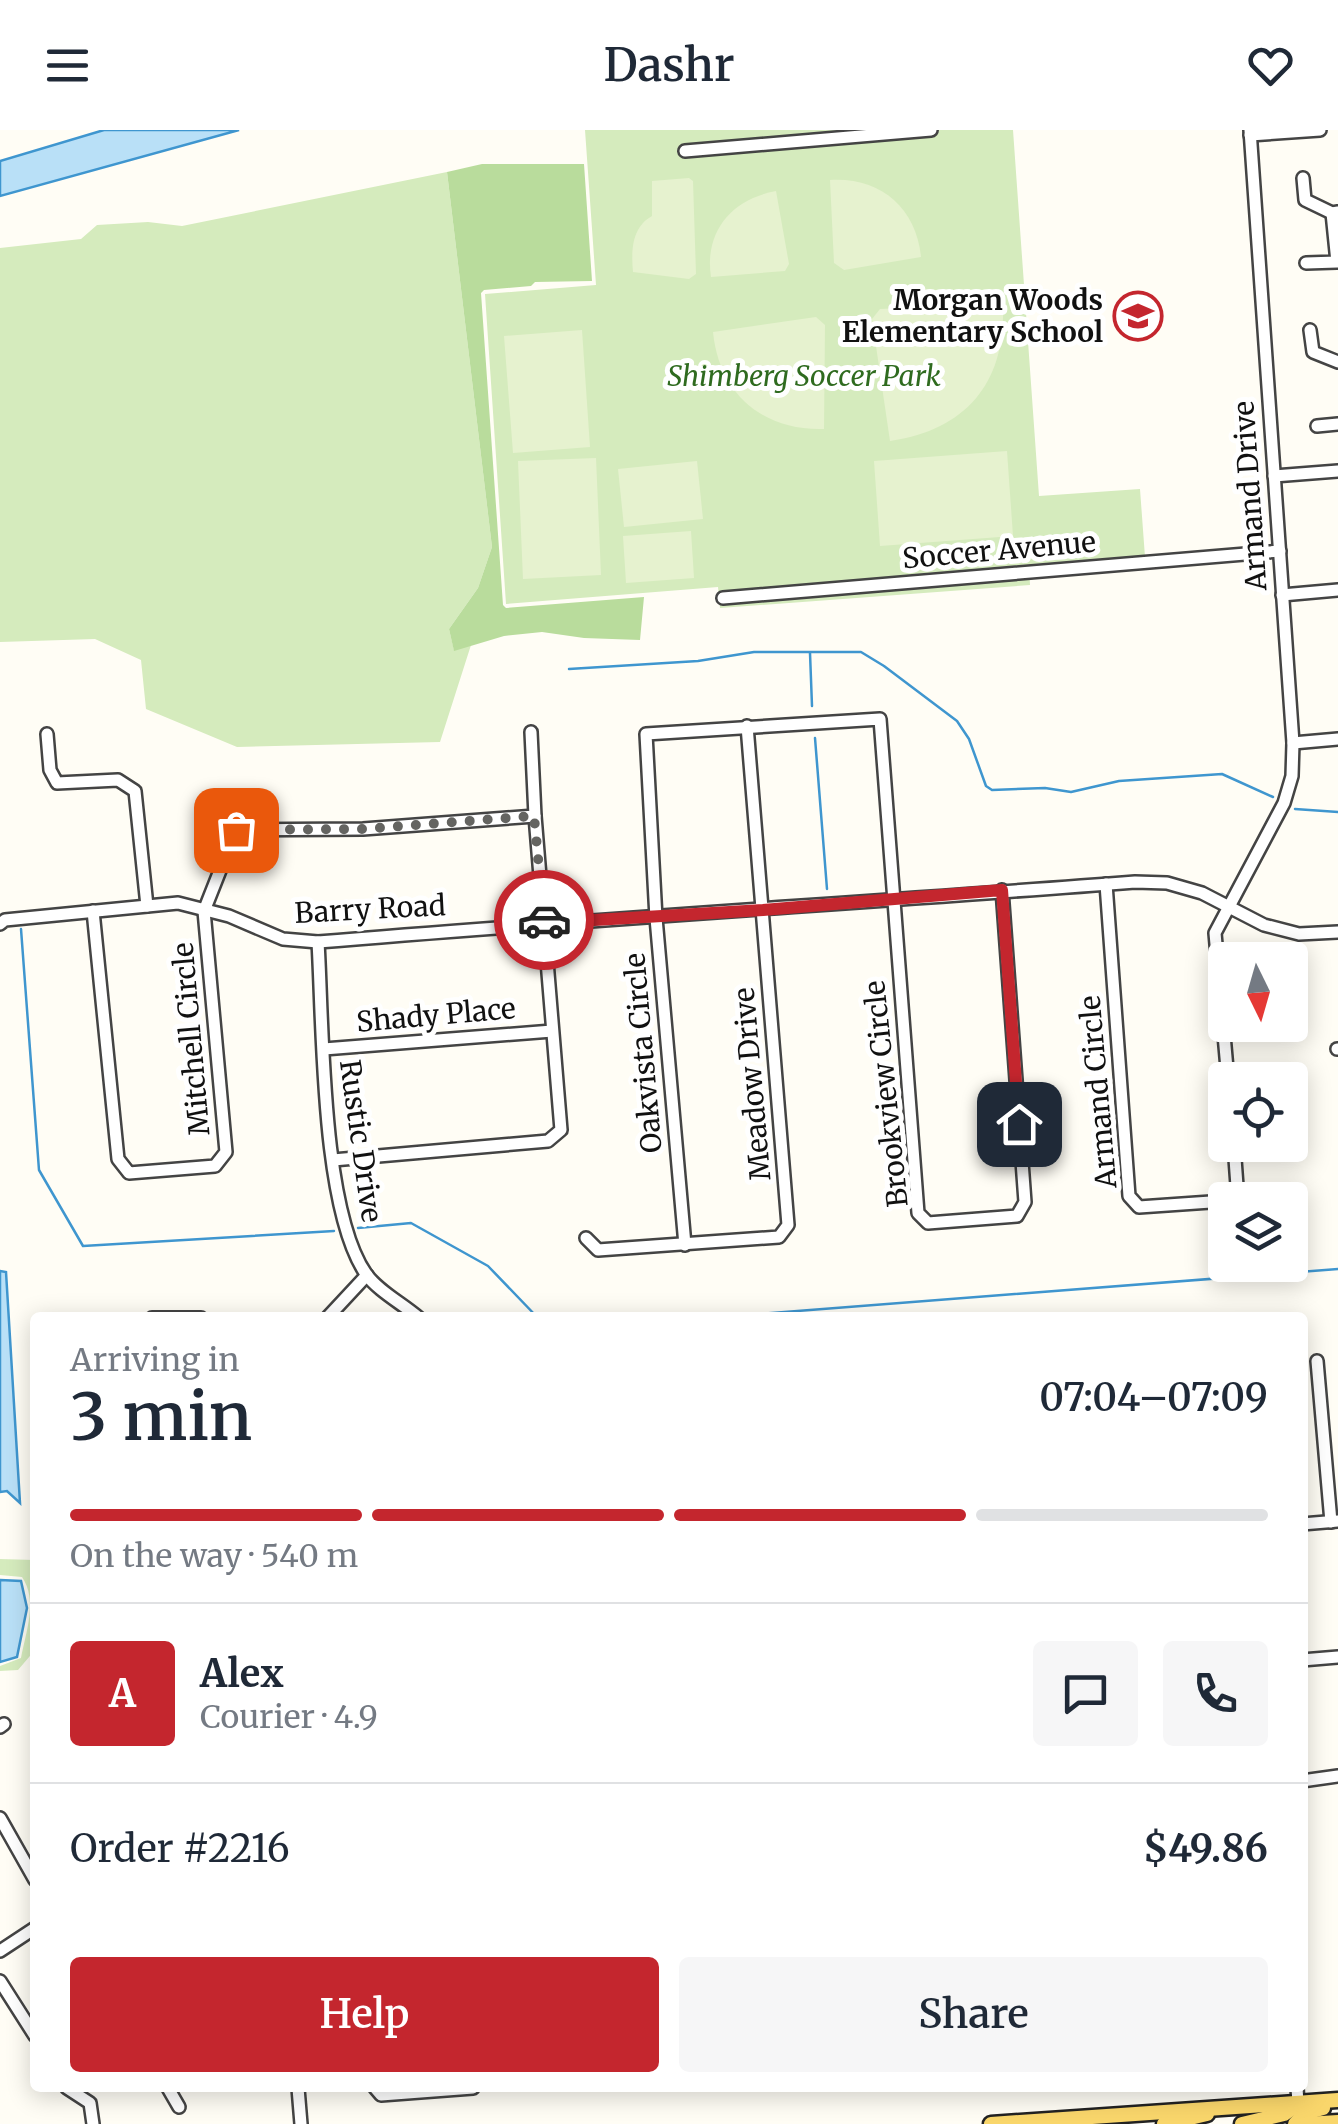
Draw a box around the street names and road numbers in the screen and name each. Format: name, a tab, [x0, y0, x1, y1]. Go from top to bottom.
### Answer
street label: Armand Drive	[1225, 400, 1275, 593]
street label: Soccer Avenue	[901, 524, 1097, 576]
street label: Barry Road	[294, 887, 447, 931]
street label: Mitchell Circle	[165, 941, 217, 1137]
street label: Oakvista Circle	[616, 951, 670, 1155]
street label: Brookview Circle	[856, 979, 916, 1209]
street label: Meadow Drive	[726, 986, 778, 1182]
street label: Shady Place	[355, 990, 517, 1040]
street label: Armand Circle	[1072, 994, 1124, 1191]
street label: Rustic Drive	[332, 1057, 390, 1225]

